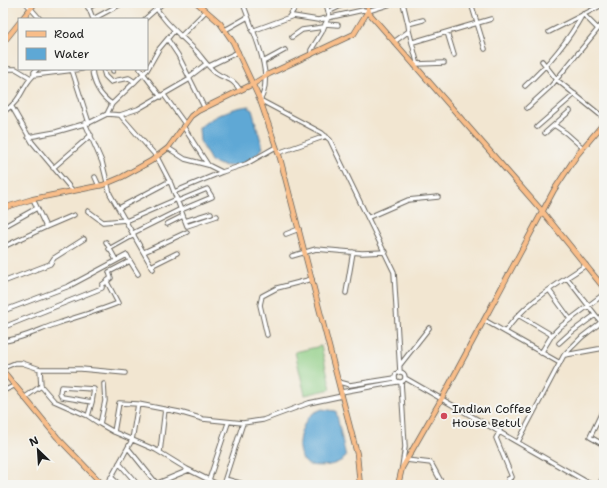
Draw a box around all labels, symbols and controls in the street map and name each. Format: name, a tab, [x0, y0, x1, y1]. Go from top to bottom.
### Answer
legend	[18, 18, 148, 70]
text: Road	[54, 26, 85, 42]
text: Water	[54, 46, 90, 62]
place label: Indian Coffee House Betul	[452, 401, 532, 431]
marker: Indian Coffee House Betul	[439, 411, 449, 421]
north arrow	[18, 430, 58, 470]
text: N	[27, 433, 41, 450]

